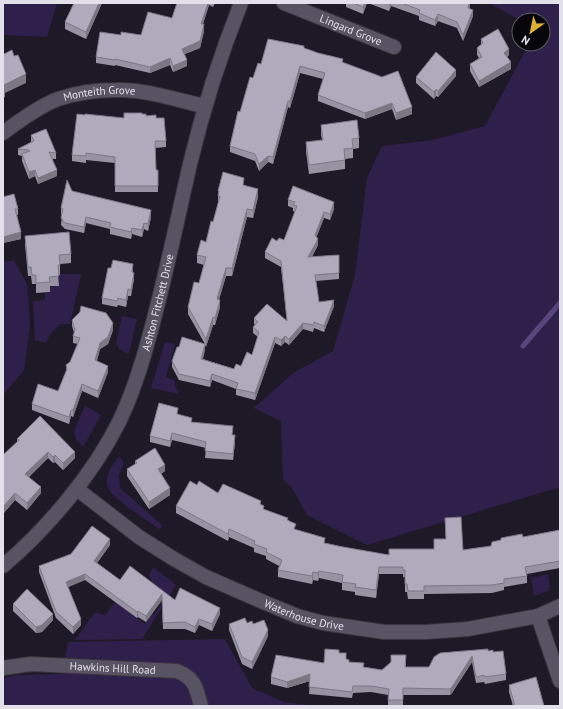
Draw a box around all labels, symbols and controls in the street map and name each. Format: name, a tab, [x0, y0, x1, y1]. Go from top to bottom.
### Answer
street label: Lingard Grove	[318, 11, 384, 49]
north arrow	[511, 12, 551, 52]
text: N	[519, 33, 532, 48]
street label: Monteith Grove	[62, 83, 137, 104]
street label: Ashton Fitchett Drive	[139, 252, 177, 353]
street label: Waterhouse Drive	[262, 596, 345, 633]
street label: Hawkins Hill Road	[69, 659, 156, 677]

